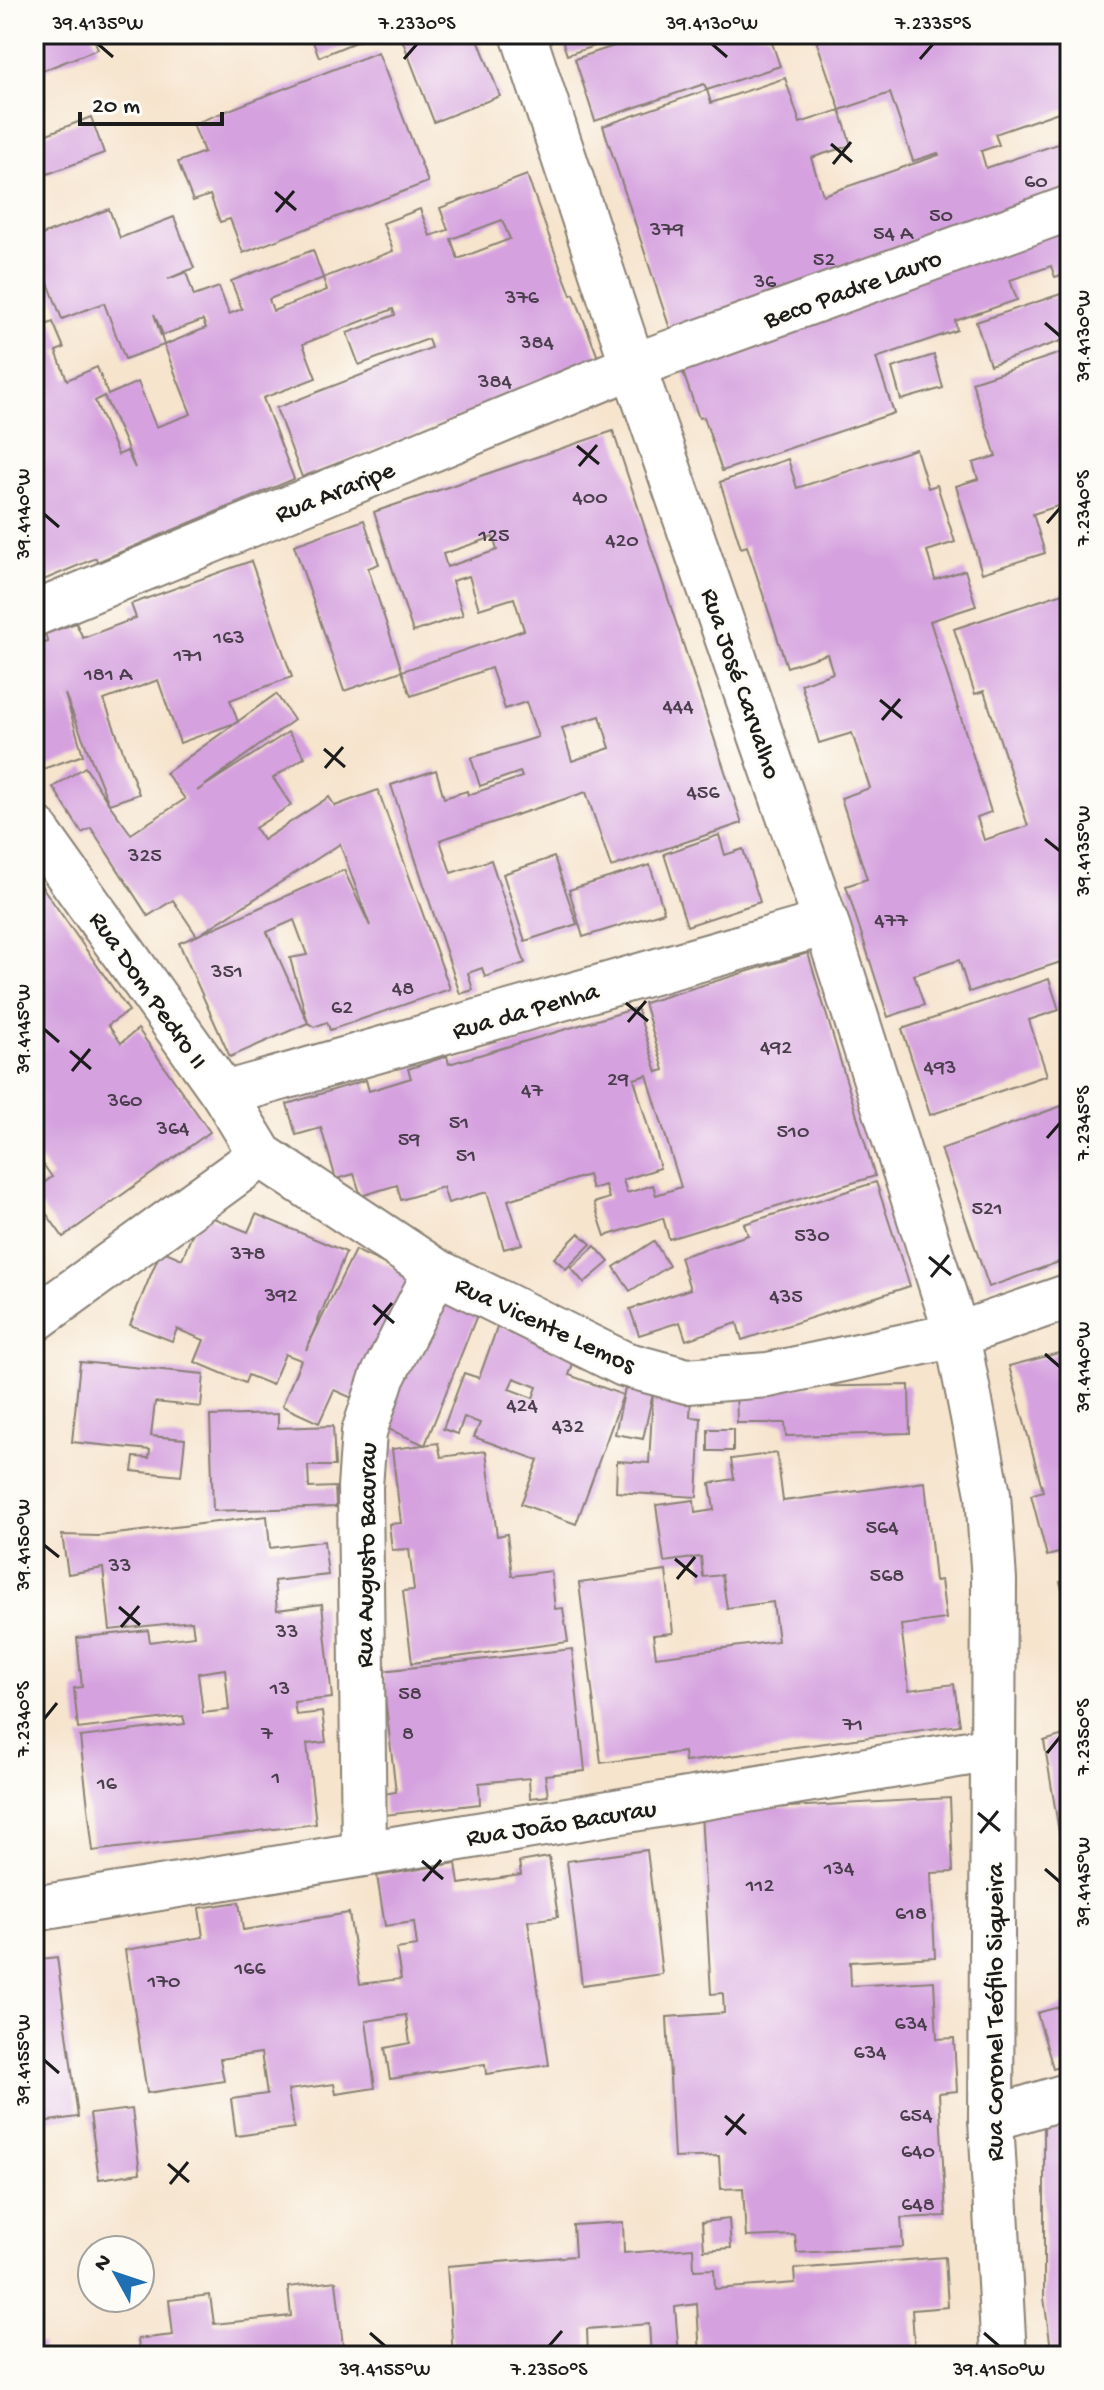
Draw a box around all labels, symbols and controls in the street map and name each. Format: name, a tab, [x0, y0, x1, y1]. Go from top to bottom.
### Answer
text: 39.4135°W	[51, 14, 144, 37]
text: 7.2330°S	[378, 14, 456, 37]
text: 39.4130°W	[665, 14, 758, 37]
text: 7.2335°S	[894, 14, 972, 37]
scale bar	[80, 76, 222, 126]
text: 20 m	[92, 93, 140, 122]
house number: 60	[1024, 170, 1048, 196]
house number: 50	[929, 204, 953, 230]
house number: 379	[649, 218, 684, 244]
house number: 54 A	[873, 222, 914, 248]
street label: Beco Padre Lauro	[760, 245, 947, 338]
house number: 52	[813, 248, 835, 274]
house number: 36	[753, 270, 777, 296]
house number: 376	[504, 286, 540, 312]
text: 39.4130°W	[1074, 290, 1097, 383]
house number: 384	[519, 331, 555, 357]
house number: 384	[477, 370, 513, 396]
street label: Rua Araripe	[271, 456, 401, 532]
text: 39.4140°W	[14, 468, 37, 561]
text: 7.2340°S	[1074, 469, 1097, 547]
house number: 400	[572, 486, 608, 512]
house number: 125	[477, 524, 510, 550]
house number: 420	[605, 529, 639, 555]
street label: Rua José Carvalho	[692, 585, 786, 784]
house number: 163	[212, 626, 245, 652]
house number: 171	[172, 644, 203, 670]
house number: 181 A	[83, 663, 133, 689]
house number: 444	[662, 695, 694, 721]
house number: 456	[686, 781, 720, 807]
text: 39.4135°W	[1074, 805, 1097, 898]
house number: 325	[127, 844, 162, 870]
street label: Rua Dom Pedro II	[80, 907, 212, 1077]
house number: 477	[874, 909, 908, 935]
house number: 351	[210, 960, 243, 986]
house number: 48	[392, 977, 414, 1003]
street label: Rua da Penha	[450, 977, 604, 1049]
text: 39.4145°W	[14, 984, 37, 1075]
house number: 62	[331, 996, 353, 1022]
house number: 492	[760, 1036, 792, 1062]
house number: 493	[924, 1056, 956, 1082]
house number: 29	[607, 1068, 629, 1094]
house number: 47	[521, 1079, 543, 1105]
text: 7.2345°S	[1074, 1085, 1097, 1162]
house number: 360	[106, 1089, 143, 1115]
house number: 51	[449, 1111, 469, 1137]
house number: 364	[156, 1117, 190, 1143]
house number: 510	[777, 1120, 809, 1146]
house number: 59	[398, 1128, 420, 1154]
house number: 51	[456, 1144, 476, 1170]
house number: 521	[971, 1197, 1003, 1223]
house number: 530	[794, 1224, 830, 1250]
house number: 378	[230, 1242, 265, 1268]
street label: Rua Vicente Lemos	[449, 1272, 641, 1383]
house number: 392	[263, 1284, 298, 1310]
house number: 435	[769, 1285, 803, 1311]
text: 39.4140°W	[1074, 1321, 1097, 1414]
house number: 424	[506, 1394, 538, 1420]
house number: 432	[552, 1415, 585, 1441]
street label: Rua Augusto Bacurau	[351, 1442, 386, 1668]
text: 39.4150°W	[14, 1499, 37, 1592]
house number: 564	[865, 1516, 899, 1542]
house number: 33	[108, 1554, 131, 1580]
house number: 568	[870, 1564, 904, 1590]
house number: 33	[275, 1620, 298, 1646]
house number: 13	[269, 1677, 290, 1703]
text: 7.2340°S	[14, 1680, 37, 1758]
house number: 58	[398, 1682, 422, 1708]
text: 7.2350°S	[1074, 1698, 1097, 1777]
house number: 71	[842, 1713, 863, 1739]
house number: 7	[260, 1722, 273, 1748]
house number: 8	[402, 1722, 414, 1748]
house number: 1	[271, 1766, 280, 1792]
house number: 16	[96, 1772, 118, 1798]
street label: Rua João Bacurau	[464, 1795, 659, 1856]
text: 39.4145°W	[1074, 1837, 1097, 1928]
house number: 134	[823, 1857, 855, 1883]
street label: Rua Coronel Teófilo Siqueira	[982, 1861, 1013, 2161]
house number: 112	[745, 1874, 774, 1900]
house number: 618	[895, 1902, 927, 1928]
house number: 166	[233, 1957, 266, 1983]
house number: 170	[147, 1970, 180, 1996]
house number: 634	[895, 2012, 928, 2038]
text: 39.4155°W	[14, 2014, 37, 2107]
house number: 634	[854, 2041, 887, 2067]
house number: 654	[899, 2104, 933, 2130]
house number: 640	[901, 2140, 935, 2166]
house number: 648	[901, 2193, 935, 2219]
north arrow	[76, 2234, 156, 2314]
text: N	[89, 2250, 118, 2278]
text: 39.4155°W	[338, 2360, 431, 2383]
text: 7.2350°S	[509, 2360, 588, 2383]
text: 39.4150°W	[952, 2360, 1045, 2383]

